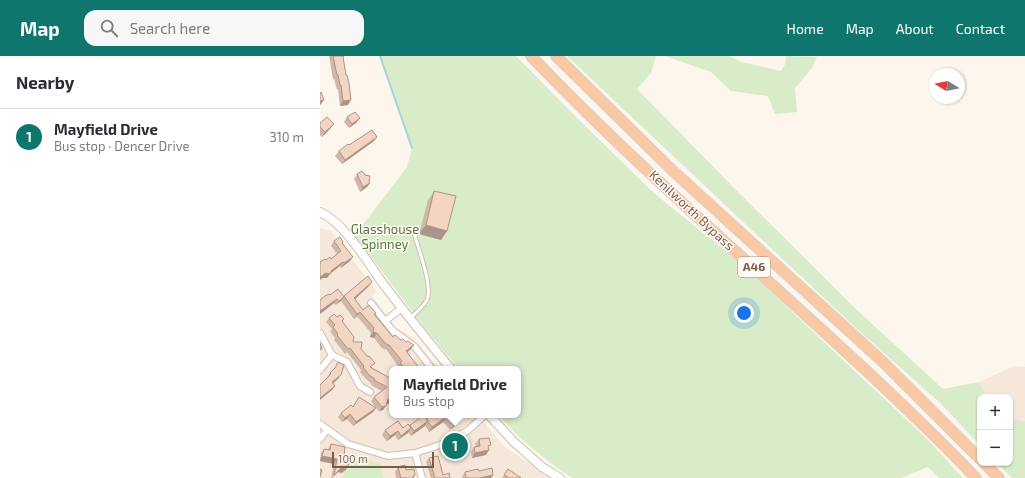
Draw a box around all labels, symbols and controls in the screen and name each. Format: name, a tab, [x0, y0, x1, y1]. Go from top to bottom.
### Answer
search box	[84, 10, 364, 46]
text: Map	[20, 17, 60, 40]
icon: search	[98, 17, 120, 39]
text: Search here	[130, 19, 210, 37]
text: Home	[787, 20, 824, 37]
text: Map	[846, 20, 874, 37]
text: About	[896, 20, 934, 37]
text: Contact	[956, 20, 1005, 37]
north arrow	[929, 68, 965, 104]
text: Nearby	[16, 72, 74, 92]
text: Mayfield Drive	[54, 120, 158, 138]
text: 1	[26, 129, 32, 145]
text: 310 m	[269, 129, 304, 145]
text: Bus stop · Dencer Drive	[54, 138, 189, 154]
street label: Kenilworth Bypass	[646, 166, 738, 254]
park label: Glasshouse Spinney	[351, 221, 419, 252]
road number: A46	[738, 257, 770, 277]
your location	[734, 303, 754, 323]
popup	[389, 366, 521, 418]
text: Mayfield Drive	[403, 375, 507, 393]
text: Bus stop	[403, 393, 455, 409]
map controls	[977, 394, 1013, 466]
button: +	[977, 394, 1013, 430]
button: −	[977, 430, 1013, 466]
pin: 1	[442, 431, 468, 461]
scale bar	[332, 450, 434, 469]
text: 100 m	[338, 452, 368, 465]

